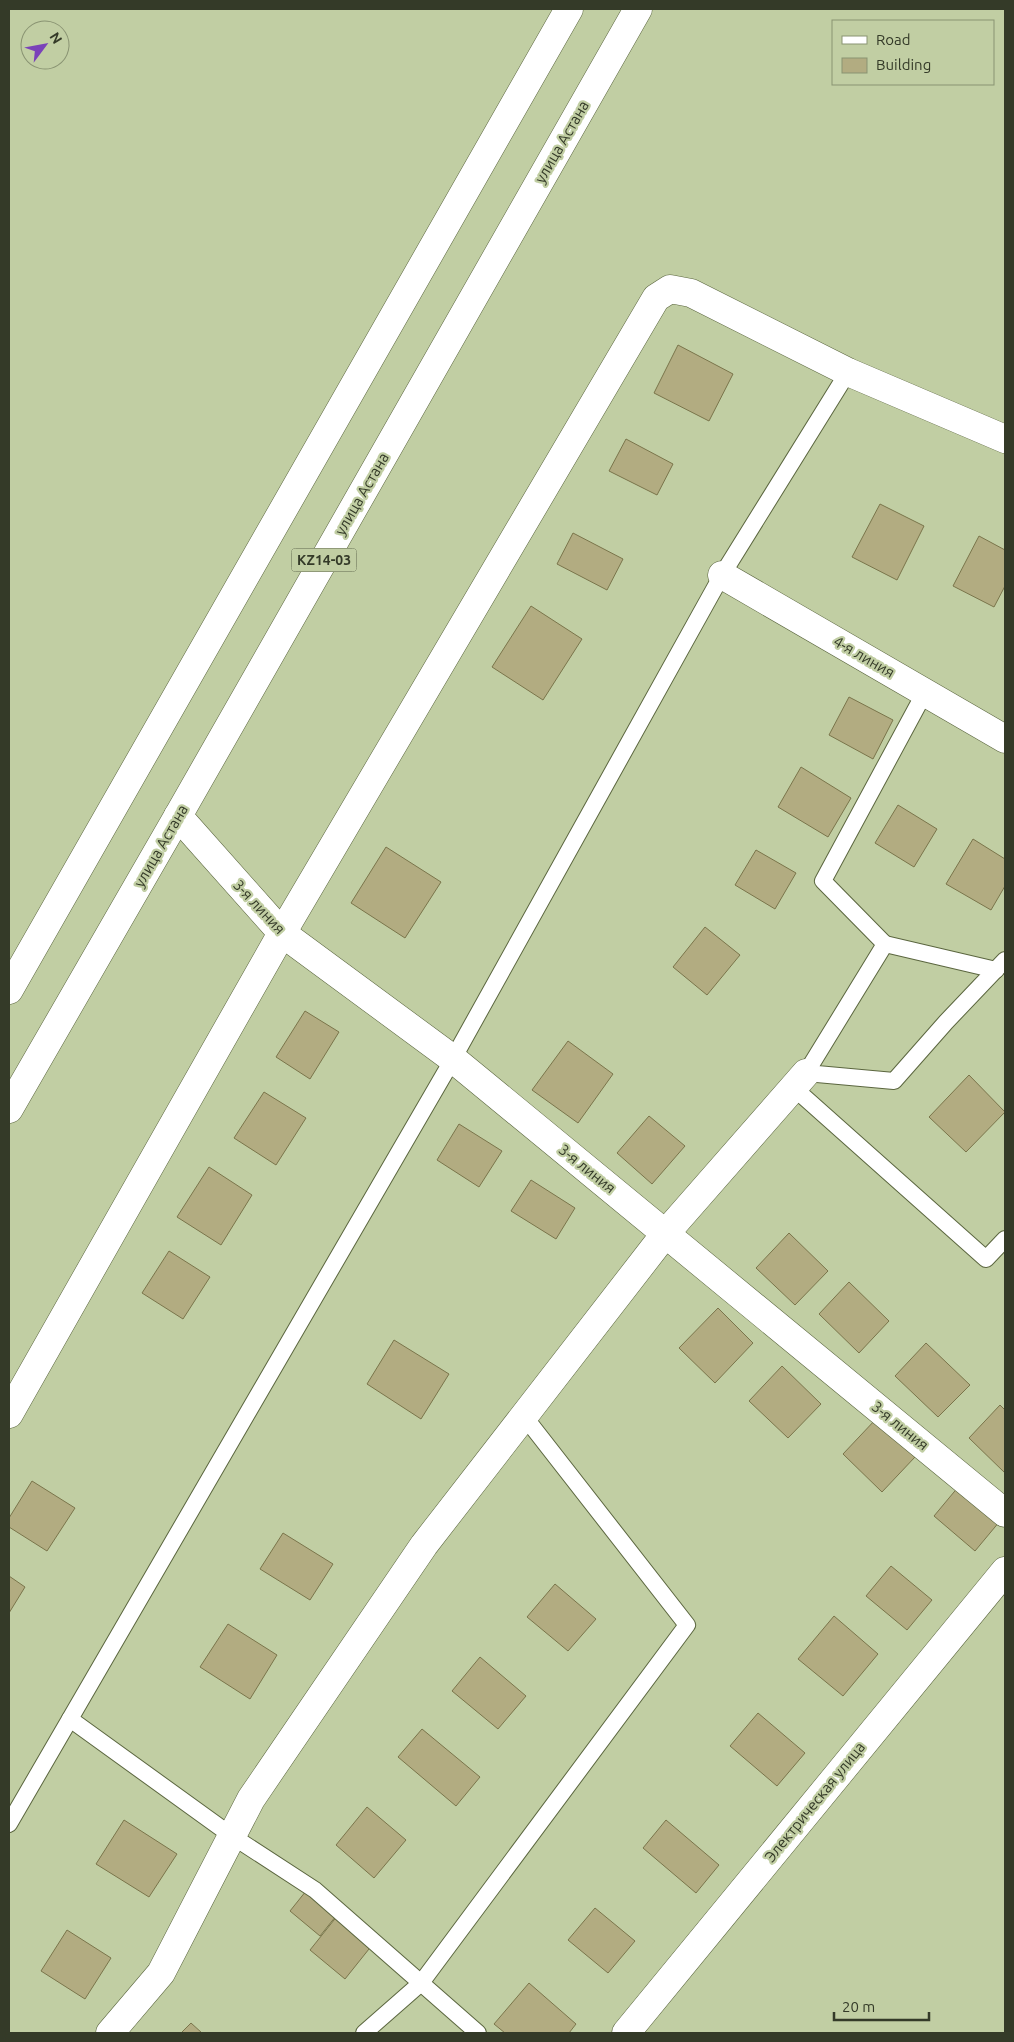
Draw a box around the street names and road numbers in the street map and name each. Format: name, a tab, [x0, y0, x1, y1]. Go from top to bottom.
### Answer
street label: улица Астана	[531, 98, 592, 186]
street label: улица Астана	[331, 450, 392, 538]
road number: KZ14-03	[292, 548, 356, 572]
street label: 4-я линия	[831, 632, 898, 681]
street label: улица Астана	[130, 802, 191, 890]
street label: 3-я линия	[230, 876, 289, 937]
street label: 3-я линия	[556, 1141, 619, 1197]
street label: 3-я линия	[869, 1398, 932, 1454]
street label: Электрическая улица	[761, 1738, 868, 1865]

